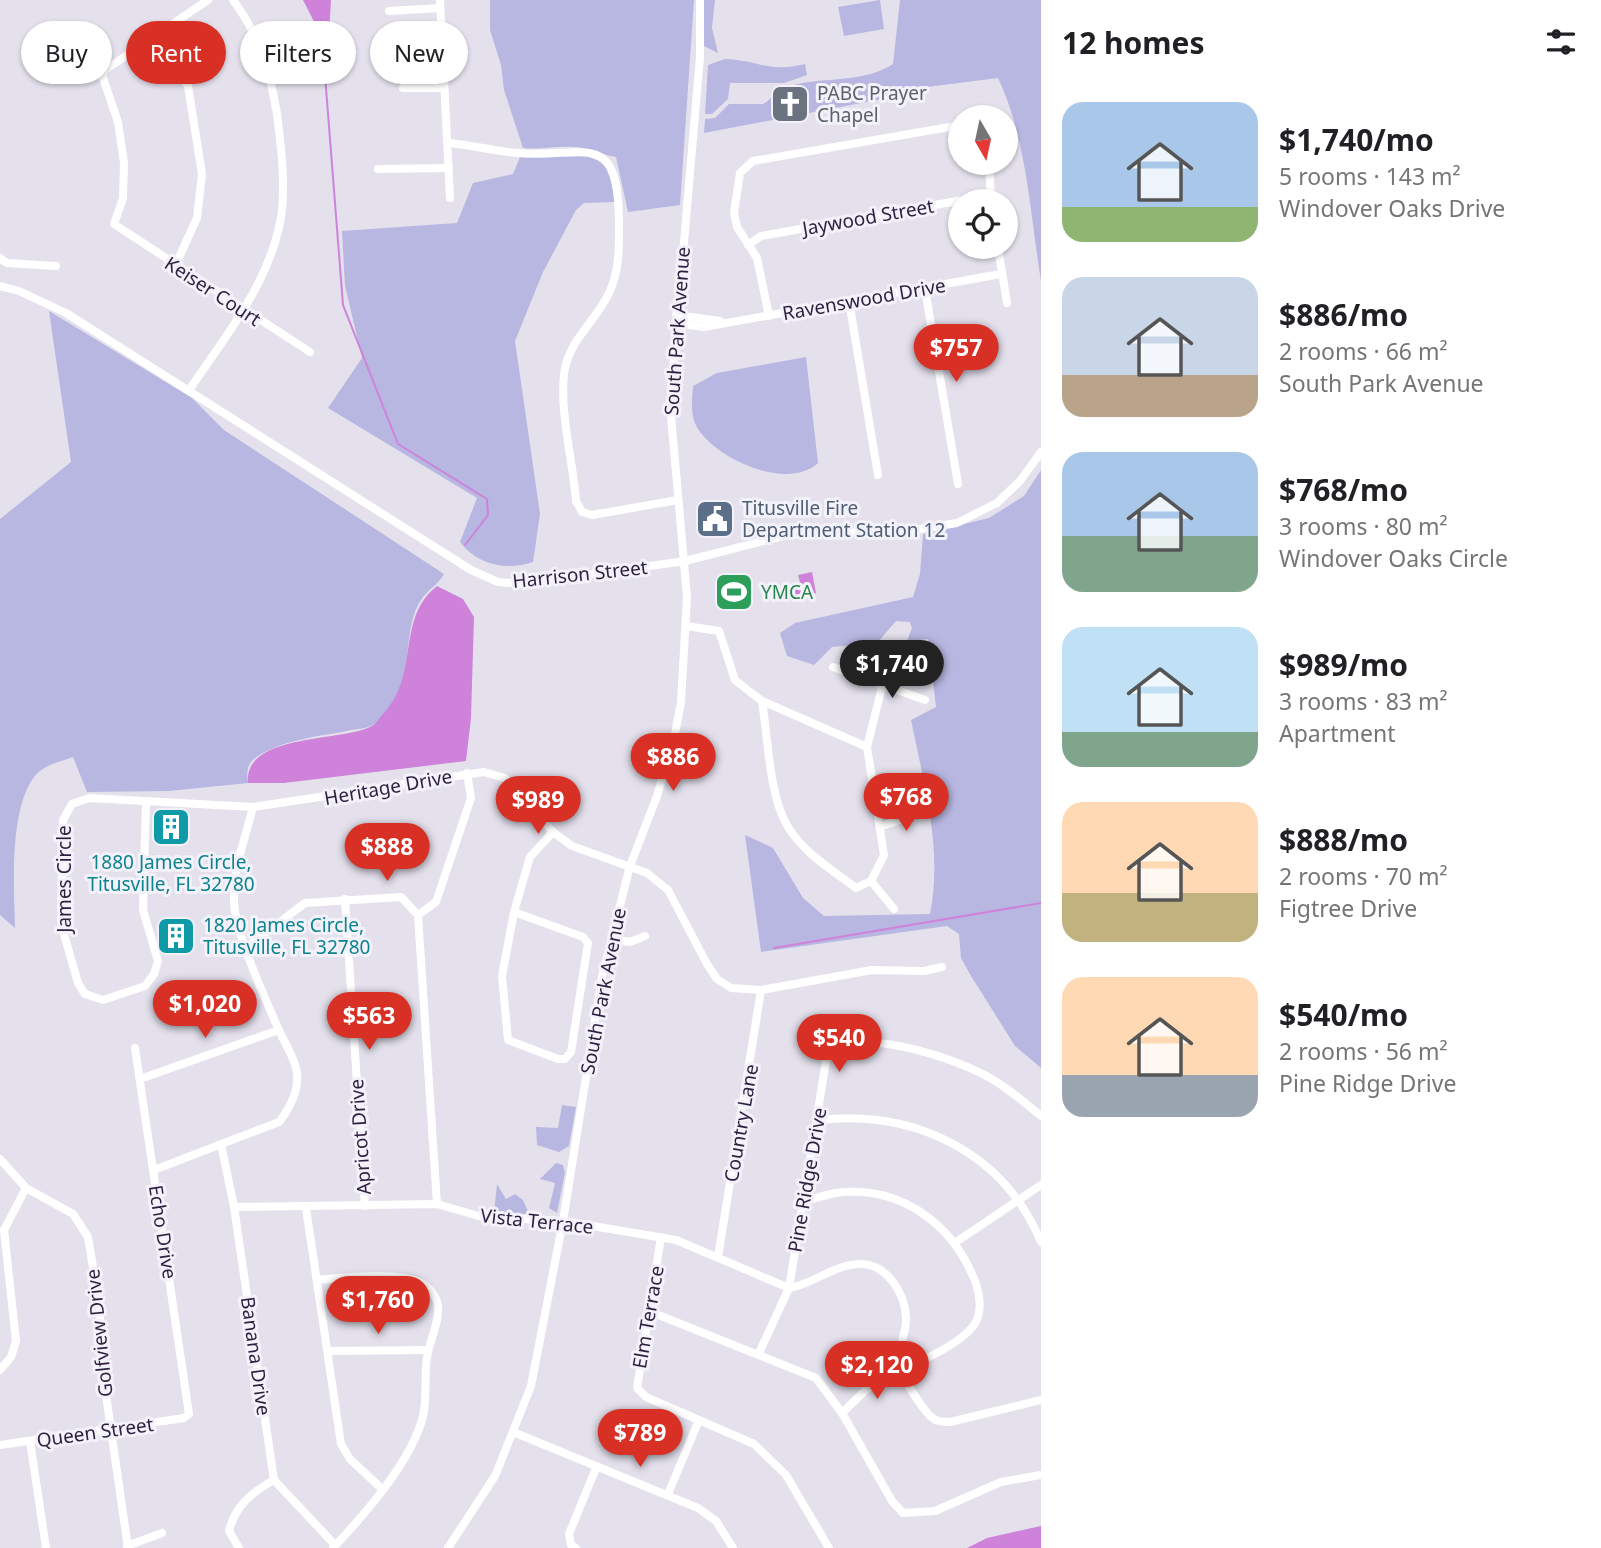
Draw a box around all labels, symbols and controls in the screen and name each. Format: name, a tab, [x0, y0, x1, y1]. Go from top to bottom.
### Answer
chip: Buy	[21, 21, 112, 84]
chip: Rent	[126, 21, 226, 84]
chip: Filters	[240, 21, 356, 84]
chip: New	[370, 21, 468, 84]
text: 12 homes	[1062, 22, 1205, 63]
icon: filters	[1542, 23, 1580, 61]
place label: PABC Prayer Chapel	[817, 80, 927, 128]
church icon: PABC Prayer Chapel	[769, 83, 811, 125]
north arrow	[948, 105, 1018, 175]
map controls	[948, 105, 1018, 259]
text: $1,740/mo	[1279, 119, 1434, 160]
icon: home	[1118, 130, 1202, 214]
text: 5 rooms · 143 m²	[1279, 160, 1461, 192]
button: locate	[948, 189, 1018, 259]
text: Windover Oaks Drive	[1279, 192, 1505, 224]
street label: Jaywood Street	[798, 193, 936, 242]
street label: South Park Avenue	[658, 246, 696, 416]
street label: Keiser Court	[160, 250, 266, 332]
street label: Ravenswood Drive	[780, 272, 948, 326]
text: $886/mo	[1279, 294, 1408, 335]
icon: home	[1118, 305, 1202, 389]
pin: $757	[915, 324, 997, 384]
text: $757	[930, 331, 982, 363]
text: 2 rooms · 66 m²	[1279, 335, 1448, 367]
text: South Park Avenue	[1279, 367, 1484, 399]
text: $768/mo	[1279, 469, 1408, 510]
icon: home	[1118, 480, 1202, 564]
place label: Titusville Fire Department Station 12	[742, 495, 945, 543]
public building icon: Titusville Fire Department Station 12	[694, 498, 736, 540]
text: 3 rooms · 80 m²	[1279, 510, 1448, 542]
text: Windover Oaks Circle	[1279, 542, 1508, 574]
street label: Harrison Street	[511, 554, 649, 594]
sports icon: YMCA	[713, 571, 755, 613]
place label: YMCA	[761, 579, 814, 605]
pin: $1,740	[835, 640, 949, 700]
text: $989/mo	[1279, 644, 1408, 685]
text: $1,740	[856, 647, 928, 679]
icon: home	[1118, 655, 1202, 739]
text: 3 rooms · 83 m²	[1279, 685, 1448, 717]
text: Apartment	[1279, 717, 1396, 749]
pin: $886	[632, 734, 714, 793]
text: $886	[647, 740, 699, 772]
street label: Heritage Drive	[322, 763, 454, 811]
pin: $768	[865, 774, 947, 833]
pin: $989	[497, 776, 579, 836]
text: $768	[880, 780, 932, 812]
text: $989	[512, 783, 564, 815]
building icon: 1880 James Circle, Titusville, FL 32780	[150, 806, 192, 848]
text: $888/mo	[1279, 819, 1408, 860]
pin: $888	[346, 824, 428, 883]
street label: James Circle	[51, 825, 77, 935]
text: $888	[361, 830, 413, 862]
icon: home	[1118, 830, 1202, 914]
place label: 1880 James Circle, Titusville, FL 32780	[87, 849, 255, 897]
text: 2 rooms · 70 m²	[1279, 860, 1448, 892]
text: Figtree Drive	[1279, 892, 1417, 924]
street label: South Park Avenue	[574, 906, 632, 1076]
place label: 1820 James Circle, Titusville, FL 32780	[203, 912, 370, 960]
building icon: 1820 James Circle, Titusville, FL 32780	[155, 915, 197, 957]
pin: $1,020	[148, 981, 262, 1040]
text: $1,020	[169, 987, 241, 1019]
pin: $563	[328, 992, 410, 1052]
text: $540/mo	[1279, 994, 1408, 1035]
text: $563	[343, 999, 395, 1031]
icon: home	[1118, 1005, 1202, 1089]
pin: $540	[798, 1014, 880, 1074]
text: $540	[813, 1021, 865, 1053]
text: 2 rooms · 56 m²	[1279, 1035, 1448, 1067]
street label: Country Lane	[718, 1062, 764, 1184]
text: Pine Ridge Drive	[1279, 1067, 1456, 1099]
street label: Apricot Drive	[343, 1078, 377, 1196]
street label: Pine Ridge Drive	[781, 1106, 833, 1254]
street label: Echo Drive	[143, 1183, 183, 1281]
street label: Vista Terrace	[479, 1202, 595, 1240]
street label: Elm Terrace	[626, 1264, 670, 1370]
street label: Golfview Drive	[79, 1268, 119, 1398]
pin: $1,760	[321, 1276, 435, 1336]
text: $1,760	[342, 1283, 414, 1315]
street label: Banana Drive	[235, 1295, 277, 1417]
pin: $2,120	[820, 1342, 934, 1401]
text: $2,120	[841, 1348, 913, 1380]
pin: $789	[599, 1410, 681, 1469]
street label: Queen Street	[35, 1411, 155, 1453]
text: $789	[614, 1416, 666, 1448]

